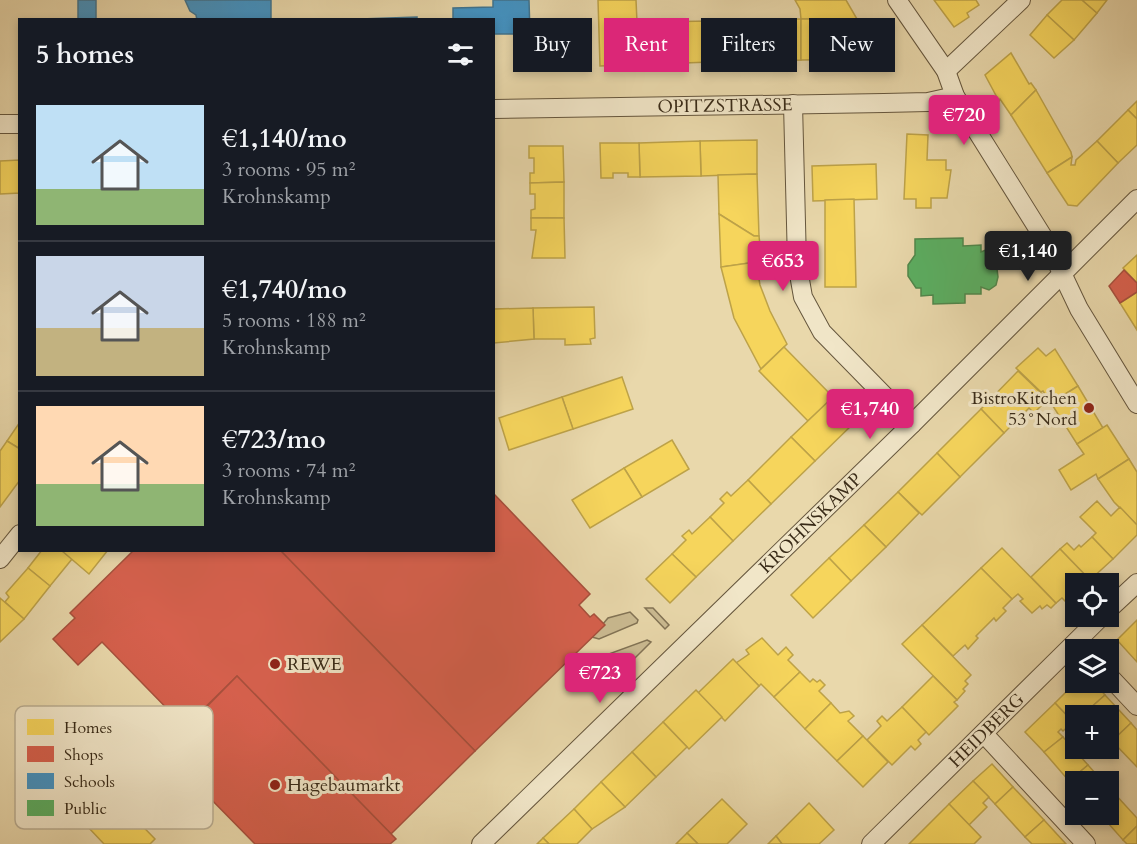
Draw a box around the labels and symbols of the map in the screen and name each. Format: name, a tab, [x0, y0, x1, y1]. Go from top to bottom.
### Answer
street label: OPITZSTRASSE	[657, 92, 793, 119]
pin: €720	[928, 95, 1000, 146]
pin: €1,140	[979, 231, 1077, 282]
pin: €653	[747, 241, 819, 292]
place label: BistroKitchen 53°Nord	[971, 386, 1078, 432]
pin: €1,740	[821, 389, 919, 440]
marker: BistroKitchen 53°Nord	[1082, 401, 1096, 415]
street label: KROHNSKAMP	[753, 467, 868, 579]
place label: REWE	[287, 652, 342, 677]
pin: €723	[564, 653, 636, 704]
marker: REWE	[268, 657, 282, 671]
street label: HEIDBERG	[943, 687, 1030, 773]
legend	[15, 706, 213, 829]
text: Homes	[64, 717, 112, 739]
text: Shops	[64, 744, 103, 766]
text: Schools	[64, 771, 115, 793]
place label: Hagebaumarkt	[287, 773, 401, 798]
marker: Hagebaumarkt	[268, 778, 282, 792]
text: Public	[64, 798, 107, 820]

